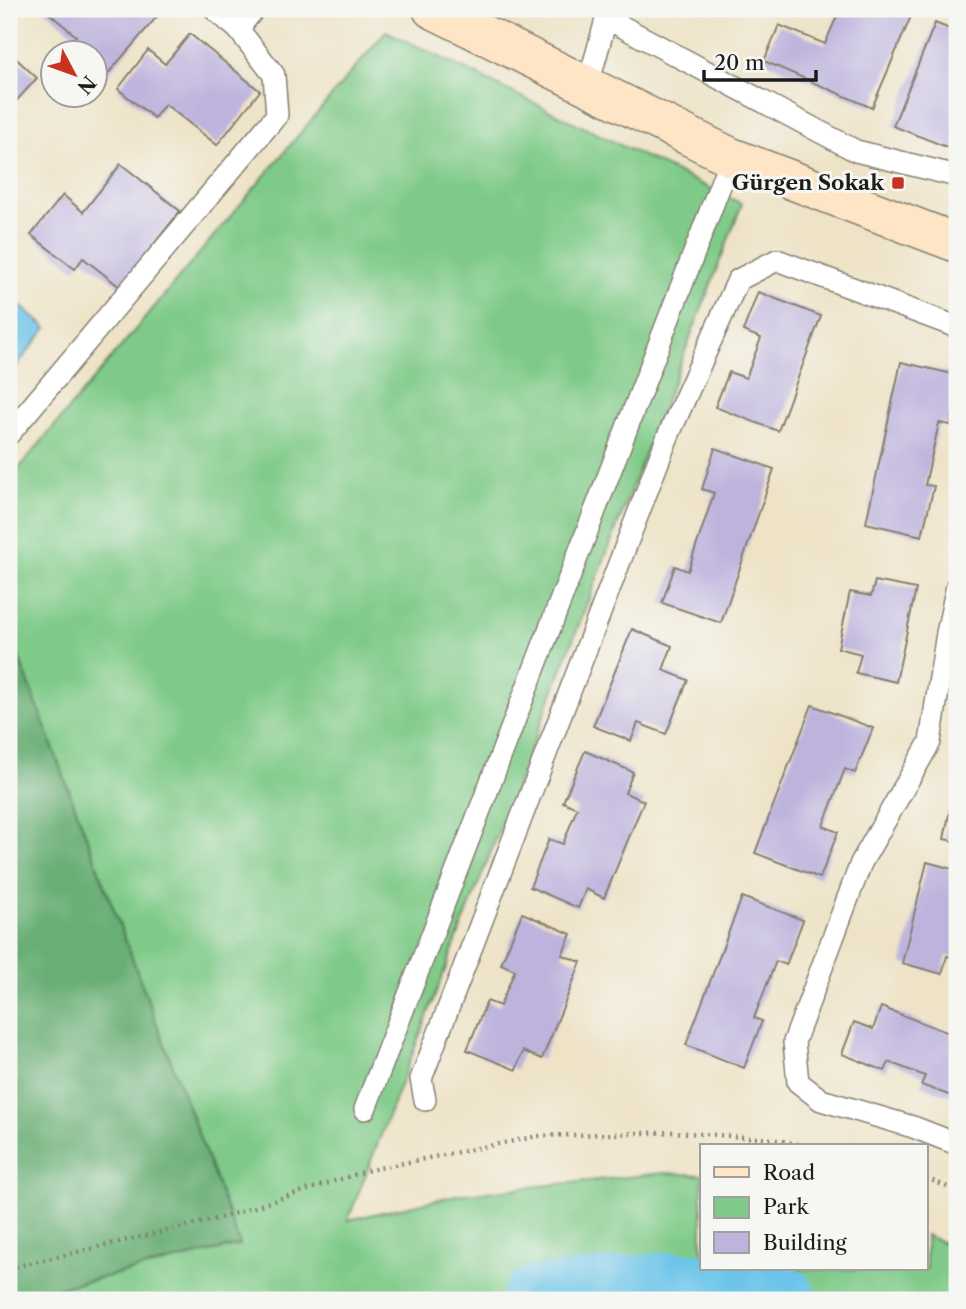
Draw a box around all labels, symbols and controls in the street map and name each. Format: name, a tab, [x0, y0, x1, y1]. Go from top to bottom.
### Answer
north arrow	[38, 38, 108, 108]
scale bar	[704, 38, 816, 82]
text: 20 m	[714, 50, 765, 75]
text: N	[72, 71, 101, 99]
place label: Gürgen Sokak	[732, 170, 885, 195]
marker: Gürgen Sokak	[890, 175, 906, 191]
legend	[700, 1144, 928, 1270]
text: Road	[763, 1160, 815, 1185]
text: Park	[763, 1194, 809, 1219]
text: Building	[763, 1230, 848, 1255]

